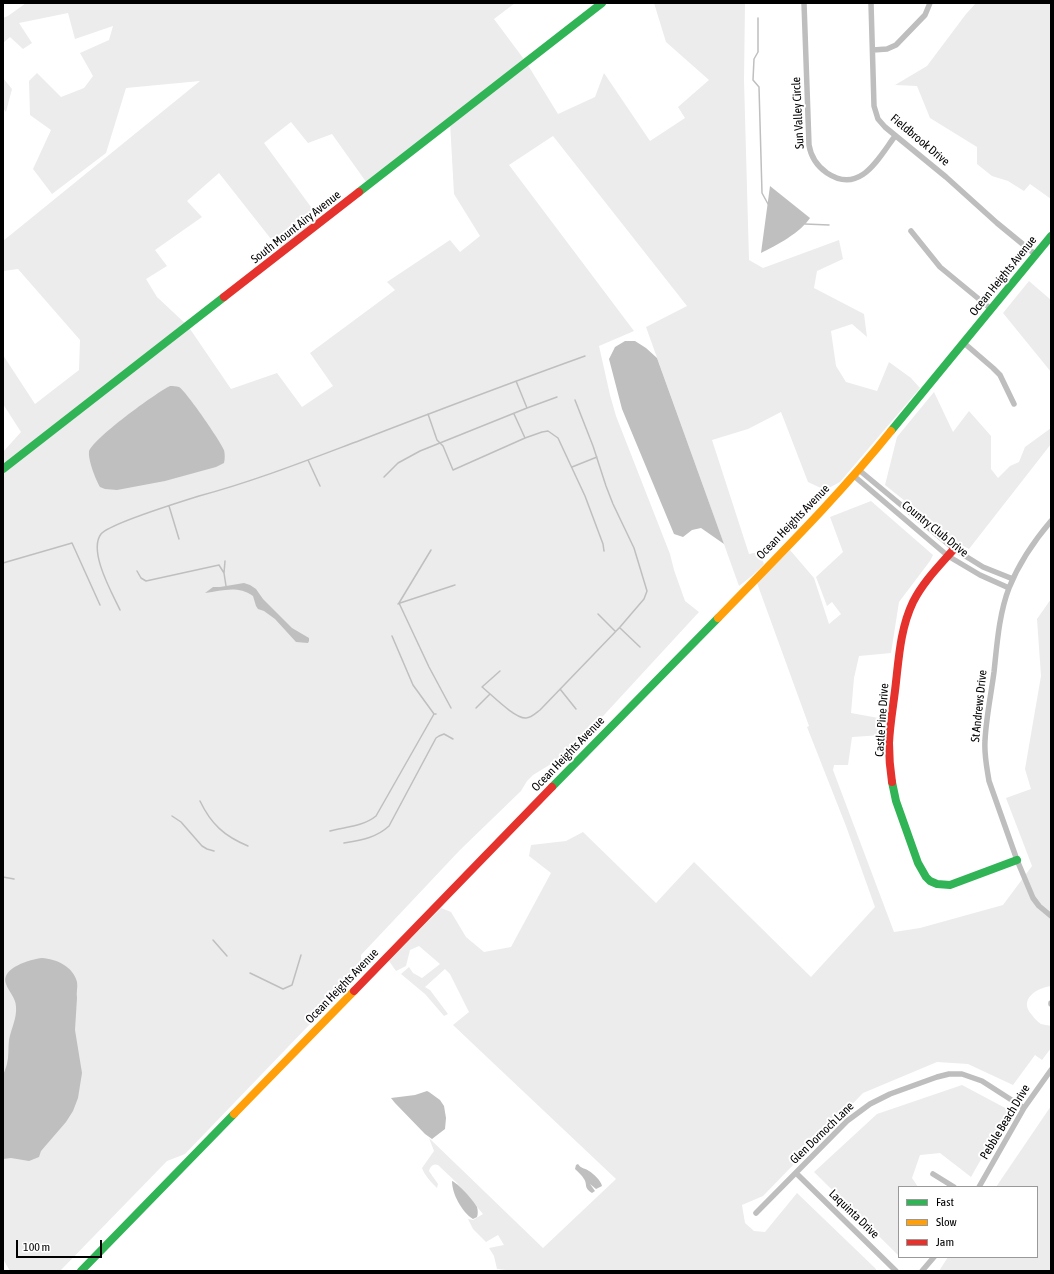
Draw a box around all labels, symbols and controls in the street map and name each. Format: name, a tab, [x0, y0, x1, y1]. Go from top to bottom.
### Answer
street label: Sun Valley Circle	[789, 77, 807, 149]
street label: Fieldbrook Drive	[888, 111, 952, 169]
street label: South Mount Airy Avenue	[248, 188, 344, 266]
street label: Ocean Heights Avenue	[966, 233, 1040, 319]
street label: Ocean Heights Avenue	[754, 482, 832, 562]
street label: Country Club Drive	[899, 498, 971, 560]
street label: St Andrews Drive	[968, 669, 990, 743]
street label: Castle Pine Drive	[872, 683, 892, 757]
street label: Ocean Heights Avenue	[529, 714, 607, 794]
street label: Ocean Heights Avenue	[303, 946, 381, 1026]
street label: Pebble Beach Drive	[977, 1082, 1033, 1162]
street label: Glen Dornoch Lane	[787, 1099, 857, 1167]
legend	[898, 1186, 1038, 1258]
street label: Laquinta Drive	[826, 1187, 882, 1241]
text: Fast	[936, 1195, 954, 1209]
text: Slow	[936, 1215, 957, 1229]
scale bar	[18, 1232, 104, 1258]
text: Jam	[936, 1235, 954, 1249]
text: 100 m	[23, 1240, 50, 1254]

